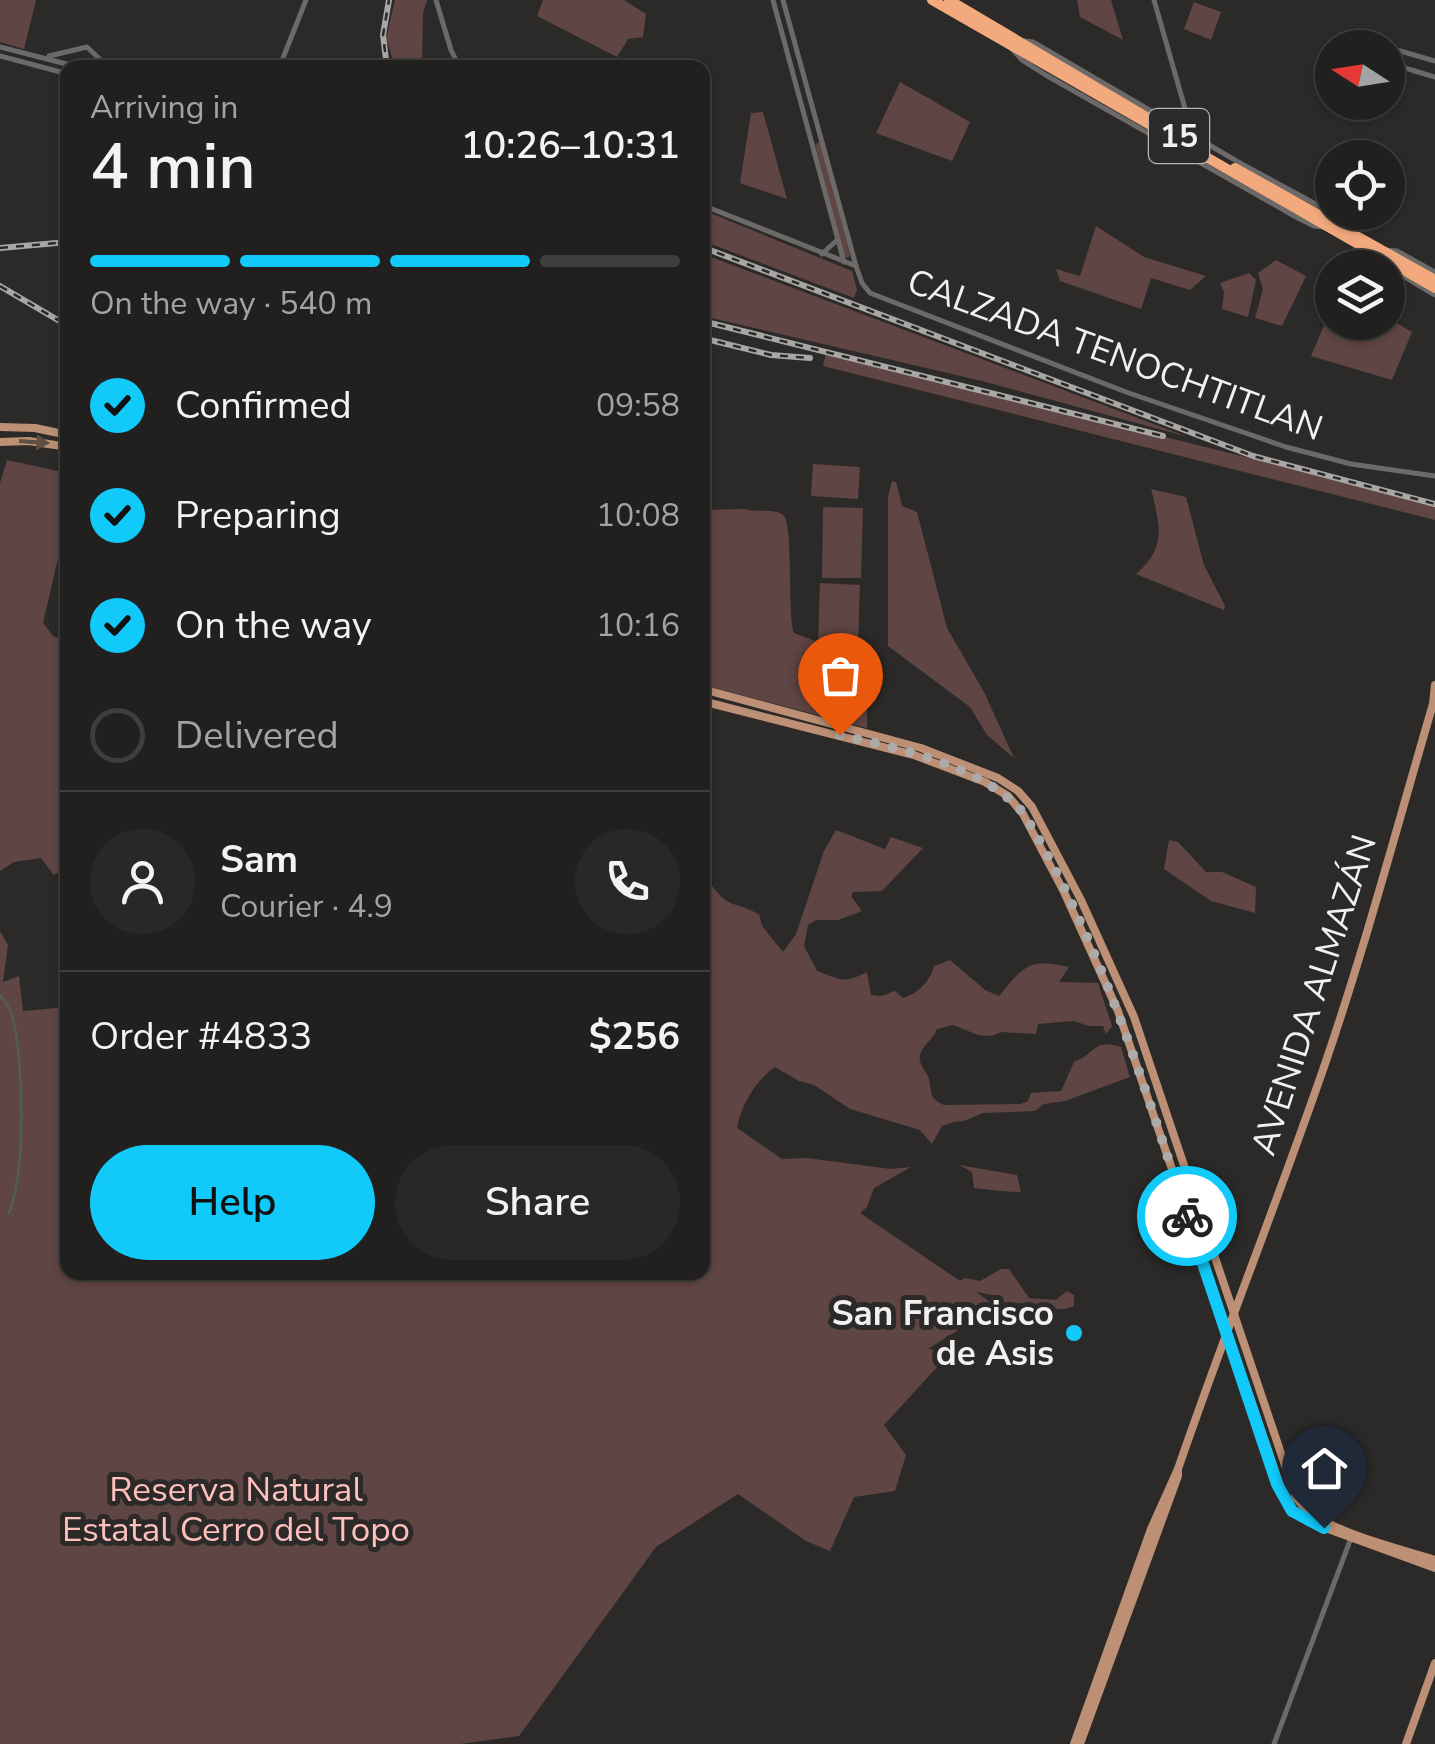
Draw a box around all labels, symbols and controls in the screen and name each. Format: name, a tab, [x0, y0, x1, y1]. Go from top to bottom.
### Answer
north arrow	[1315, 30, 1405, 120]
map controls	[1315, 30, 1405, 340]
text: Arriving in	[90, 86, 238, 129]
road number: 15	[1149, 109, 1209, 163]
text: 10:26–10:31	[461, 120, 680, 171]
text: 4 min	[90, 122, 256, 211]
button: locate	[1315, 140, 1405, 230]
button: layers	[1315, 250, 1405, 340]
street label: CALZADA TENOCHTITLAN	[901, 258, 1329, 452]
text: On the way · 540 m	[90, 282, 372, 325]
icon: check	[90, 378, 145, 433]
text: Confirmed	[175, 380, 352, 431]
text: 09:58	[596, 384, 680, 427]
one-way arrow	[19, 434, 50, 450]
icon: check	[90, 488, 145, 543]
text: Preparing	[175, 490, 341, 541]
text: 10:08	[596, 494, 680, 537]
icon: check	[90, 598, 145, 653]
text: On the way	[175, 600, 371, 651]
text: 10:16	[596, 604, 680, 647]
pin	[798, 633, 883, 736]
icon: bag	[813, 648, 868, 703]
text: Delivered	[175, 710, 339, 761]
button: person	[90, 829, 195, 934]
button: phone	[575, 829, 680, 934]
street label: AVENIDA ALMAZÁN	[1240, 829, 1388, 1161]
text: Sam	[220, 834, 298, 885]
text: Courier · 4.9	[220, 885, 393, 928]
text: Order #4833	[90, 1011, 312, 1062]
text: $256	[589, 1011, 680, 1062]
button: Help	[90, 1145, 375, 1260]
button: Share	[395, 1145, 680, 1260]
courier	[1137, 1166, 1237, 1266]
icon: bike	[1160, 1189, 1215, 1244]
place label: San Francisco de Asis	[832, 1290, 1054, 1377]
marker: San Francisco de Asis	[1063, 1322, 1085, 1344]
pin	[1282, 1426, 1367, 1529]
icon: home	[1297, 1441, 1352, 1496]
park label: Reserva Natural Estatal Cerro del Topo	[62, 1466, 410, 1553]

